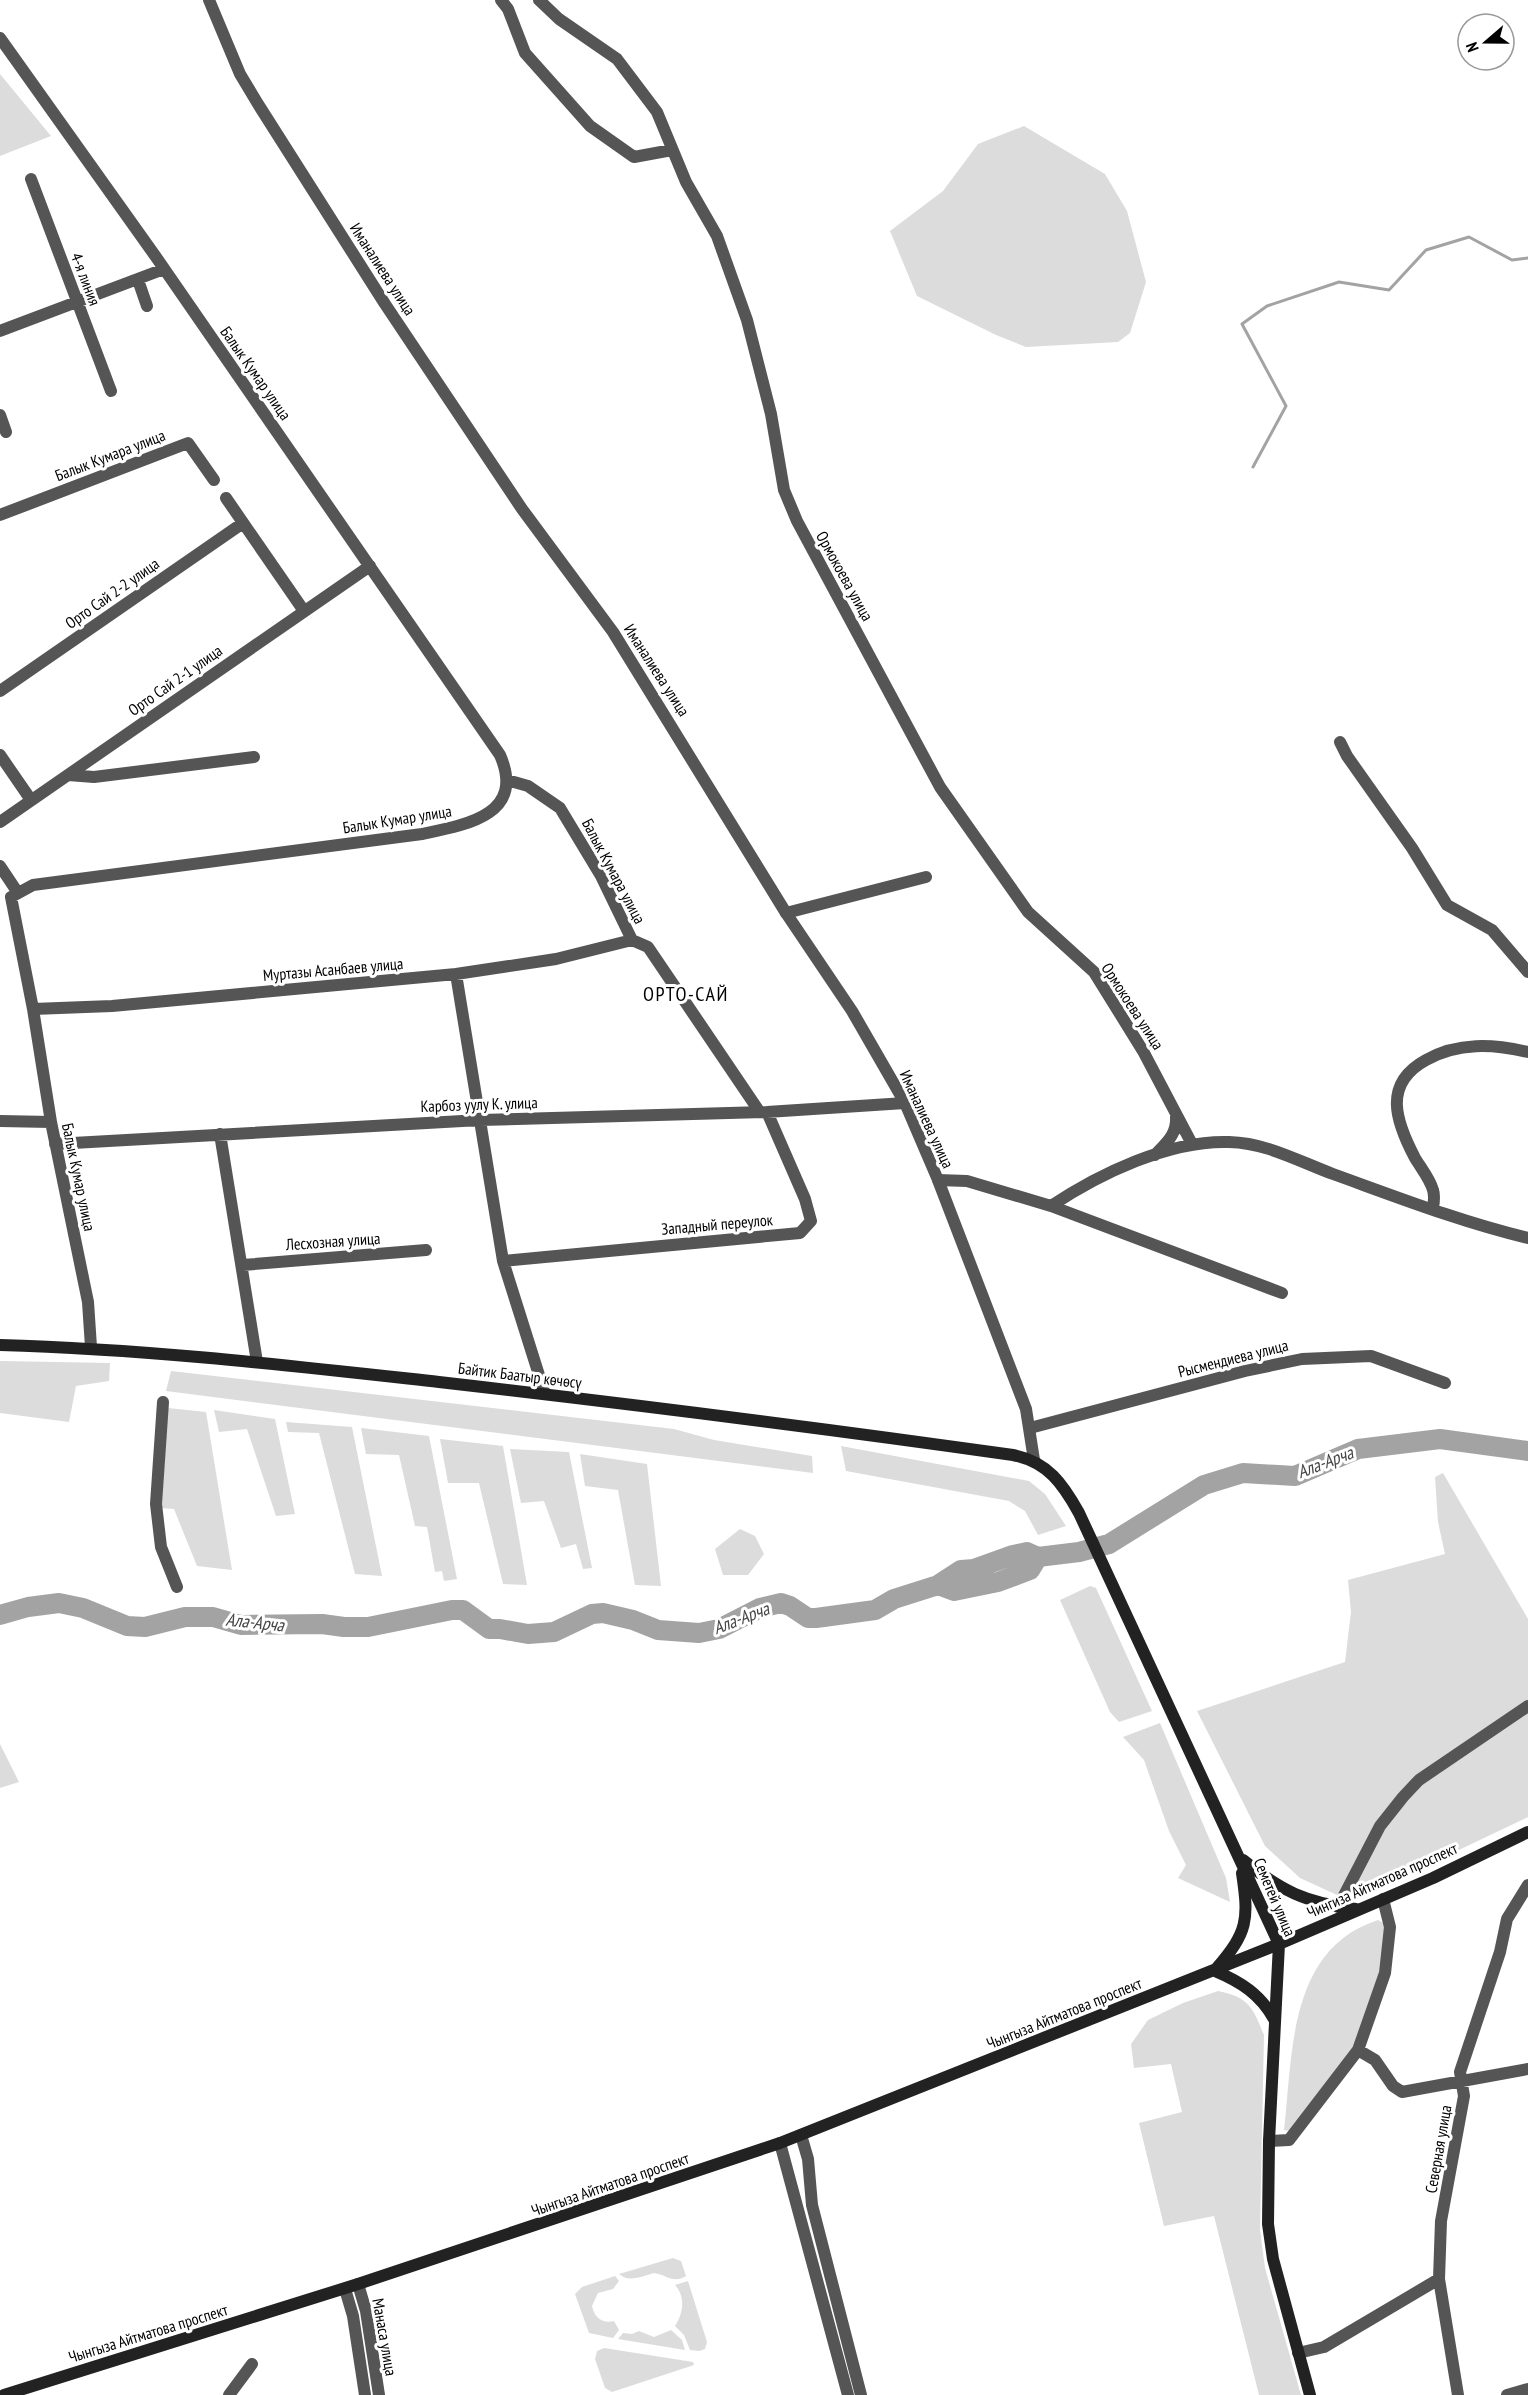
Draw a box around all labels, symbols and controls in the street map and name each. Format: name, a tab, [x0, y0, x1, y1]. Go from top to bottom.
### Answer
north arrow	[1456, 12, 1516, 72]
text: N	[1461, 40, 1483, 55]
street label: Иманалиева улица	[346, 219, 420, 319]
street label: 4-я линия	[67, 250, 105, 308]
street label: Балык Кумар улица	[216, 322, 296, 424]
street label: Балык Кумара улица	[52, 425, 168, 485]
street label: Ормокоева улица	[812, 528, 878, 624]
street label: Орто Сай 2-2 улица	[61, 553, 163, 633]
street label: Иманалиева улица	[620, 620, 694, 720]
street label: Орто Сай 2-1 улица	[124, 640, 226, 720]
street label: Балык Кумар улица	[341, 801, 453, 837]
street label: Балык Кумара улица	[578, 815, 650, 927]
street label: Муртазы Асанбаев улица	[262, 953, 404, 985]
street label: Ормокоева улица	[1097, 959, 1169, 1053]
district label: ОРТО-САЙ	[643, 981, 729, 1007]
street label: Иманалиева улица	[896, 1067, 958, 1171]
street label: Карбоз уулу К. улица	[420, 1092, 538, 1116]
street label: Балык Кумар улица	[58, 1121, 100, 1233]
street label: Западный переулок	[660, 1209, 774, 1239]
street label: Лесхозная улица	[284, 1228, 381, 1254]
street label: Рысмендиева улица	[1176, 1335, 1290, 1381]
street label: Байтик Баатыр көчөсү	[457, 1358, 584, 1393]
water label: Ала-Арча	[1294, 1441, 1357, 1483]
water label: Ала-Арча	[710, 1597, 773, 1639]
water label: Ала-Арча	[225, 1608, 286, 1637]
street label: Чингиза Айтматова проспект	[1304, 1838, 1461, 1922]
street label: Семетей улица	[1250, 1855, 1300, 1939]
street label: Чынгыза Айтматова проспект	[984, 1972, 1145, 2053]
street label: Северная улица	[1420, 2103, 1456, 2195]
street label: Чынгыза Айтматова проспект	[529, 2147, 692, 2220]
street label: Манаса улица	[368, 2297, 402, 2377]
street label: Чынгыза Айтматова проспект	[66, 2299, 231, 2367]

